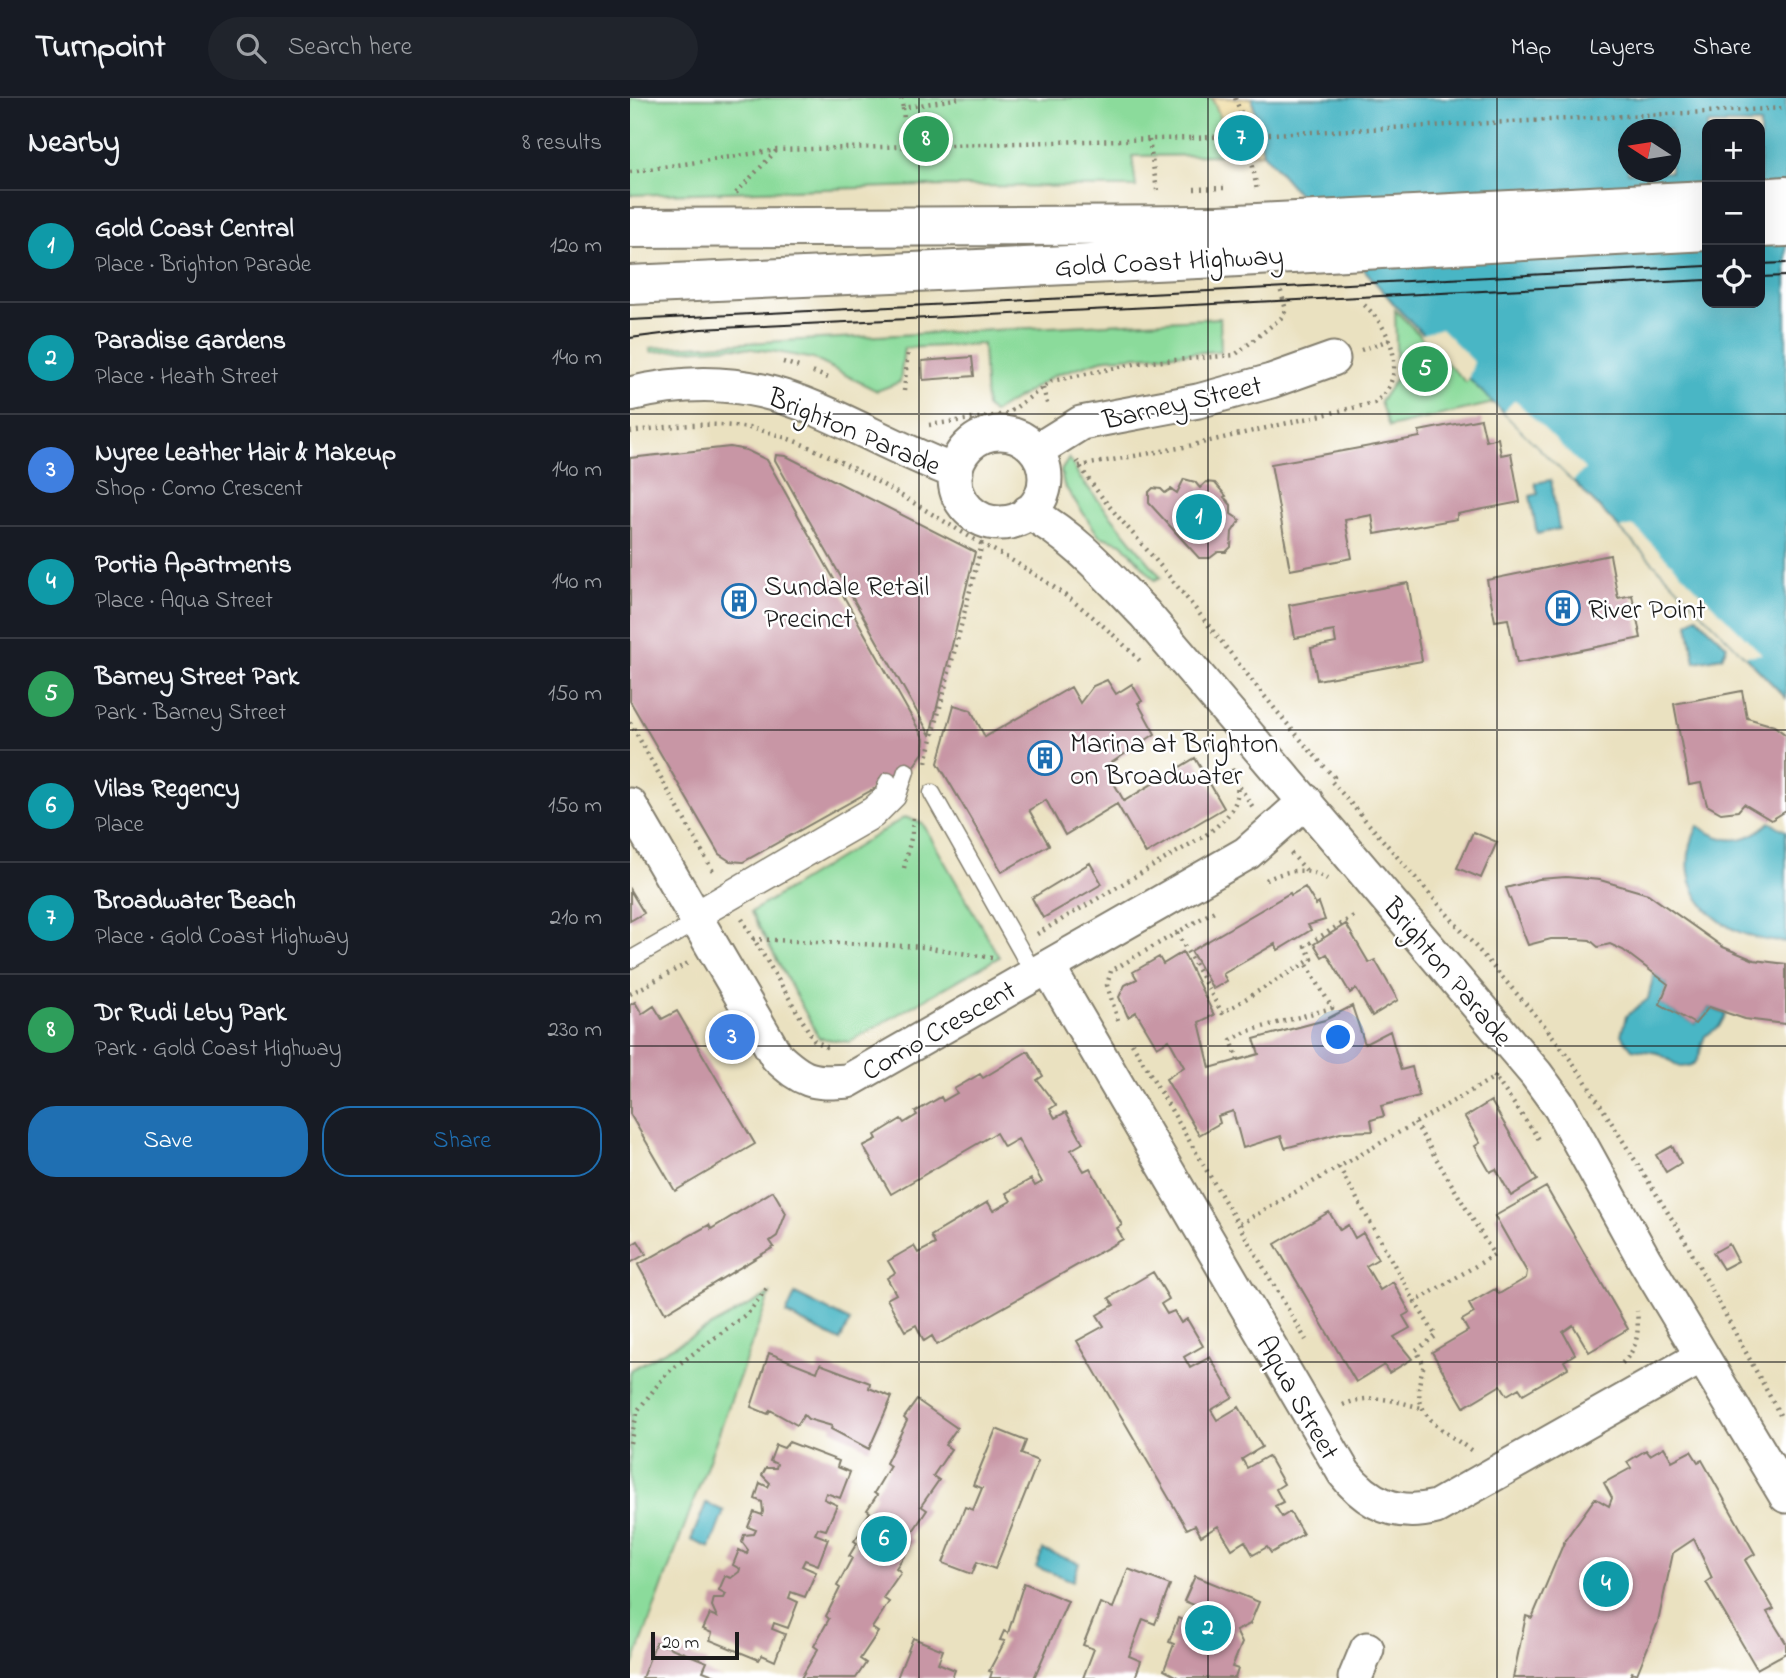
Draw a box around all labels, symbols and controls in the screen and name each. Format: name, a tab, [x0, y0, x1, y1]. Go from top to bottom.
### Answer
search box	[208, 17, 698, 80]
text: Turnpoint	[35, 24, 166, 72]
icon: search	[232, 29, 270, 67]
text: Search here	[288, 29, 412, 67]
text: Map	[1511, 31, 1551, 66]
text: Layers	[1589, 31, 1655, 66]
text: Share	[1693, 31, 1751, 66]
pin: 7	[1218, 112, 1264, 164]
pin: 8	[903, 113, 949, 165]
north arrow	[1618, 119, 1681, 182]
map controls	[1702, 119, 1765, 308]
button: +	[1702, 119, 1765, 182]
text: Nearby	[28, 122, 120, 166]
text: 8 results	[522, 127, 602, 160]
button: −	[1702, 182, 1765, 245]
text: Gold Coast Central	[95, 211, 294, 249]
text: 1	[47, 230, 55, 263]
text: 120 m	[550, 230, 602, 263]
street label: Gold Coast Highway	[1053, 237, 1285, 290]
button: locate	[1702, 245, 1765, 308]
text: Place · Brighton Parade	[95, 249, 311, 282]
text: Paradise Gardens	[95, 323, 286, 361]
text: 2	[45, 342, 57, 375]
text: 140 m	[552, 342, 602, 375]
pin: 5	[1402, 343, 1448, 395]
text: Place · Heath Street	[95, 361, 279, 394]
street label: Barney Street	[1098, 366, 1266, 443]
street label: Brighton Parade	[760, 378, 947, 488]
text: Nyree Leather Hair & Makeup	[95, 435, 396, 473]
text: 3	[46, 454, 56, 487]
text: 140 m	[552, 454, 602, 487]
text: Shop · Como Crescent	[95, 473, 303, 506]
pin: 1	[1176, 491, 1222, 543]
text: Portia Apartments	[95, 547, 292, 585]
text: 4	[46, 566, 56, 599]
text: 140 m	[552, 566, 602, 599]
place label: Sundale Retail Precinct	[764, 568, 929, 641]
building icon: Sundale Retail Precinct	[720, 582, 758, 620]
text: Place · Aqua Street	[95, 585, 273, 618]
building icon: River Point	[1544, 589, 1582, 627]
place label: River Point	[1588, 591, 1706, 632]
text: Barney Street Park	[95, 659, 299, 697]
text: 5	[44, 678, 58, 711]
text: 150 m	[548, 678, 602, 711]
text: Park · Barney Street	[95, 697, 286, 730]
place label: Marina at Brighton on Broadwater	[1070, 725, 1278, 798]
building icon: Marina at Brighton on Broadwater	[1026, 739, 1064, 777]
text: Vilas Regency	[95, 771, 240, 809]
text: 6	[46, 790, 56, 823]
text: 150 m	[548, 790, 602, 823]
text: Place	[95, 809, 144, 842]
text: Broadwater Beach	[95, 883, 296, 921]
street label: Brighton Parade	[1371, 889, 1521, 1057]
text: 7	[46, 902, 56, 935]
text: 210 m	[550, 902, 602, 935]
text: Place · Gold Coast Highway	[95, 921, 349, 954]
street label: Como Crescent	[855, 971, 1025, 1093]
text: Dr Rudi Leby Park	[95, 995, 287, 1033]
pin: 3	[709, 1011, 755, 1063]
text: 8	[47, 1014, 55, 1047]
text: 230 m	[548, 1014, 602, 1047]
your location	[1321, 1020, 1355, 1054]
text: Park · Gold Coast Highway	[95, 1033, 342, 1066]
button: Save	[28, 1106, 308, 1177]
button: Share	[322, 1106, 602, 1177]
street label: Aqua Street	[1244, 1329, 1348, 1469]
pin: 6	[861, 1513, 907, 1565]
pin: 4	[1583, 1558, 1629, 1610]
pin: 2	[1185, 1602, 1231, 1654]
scale bar	[651, 1629, 738, 1661]
text: 20 m	[662, 1630, 699, 1657]

